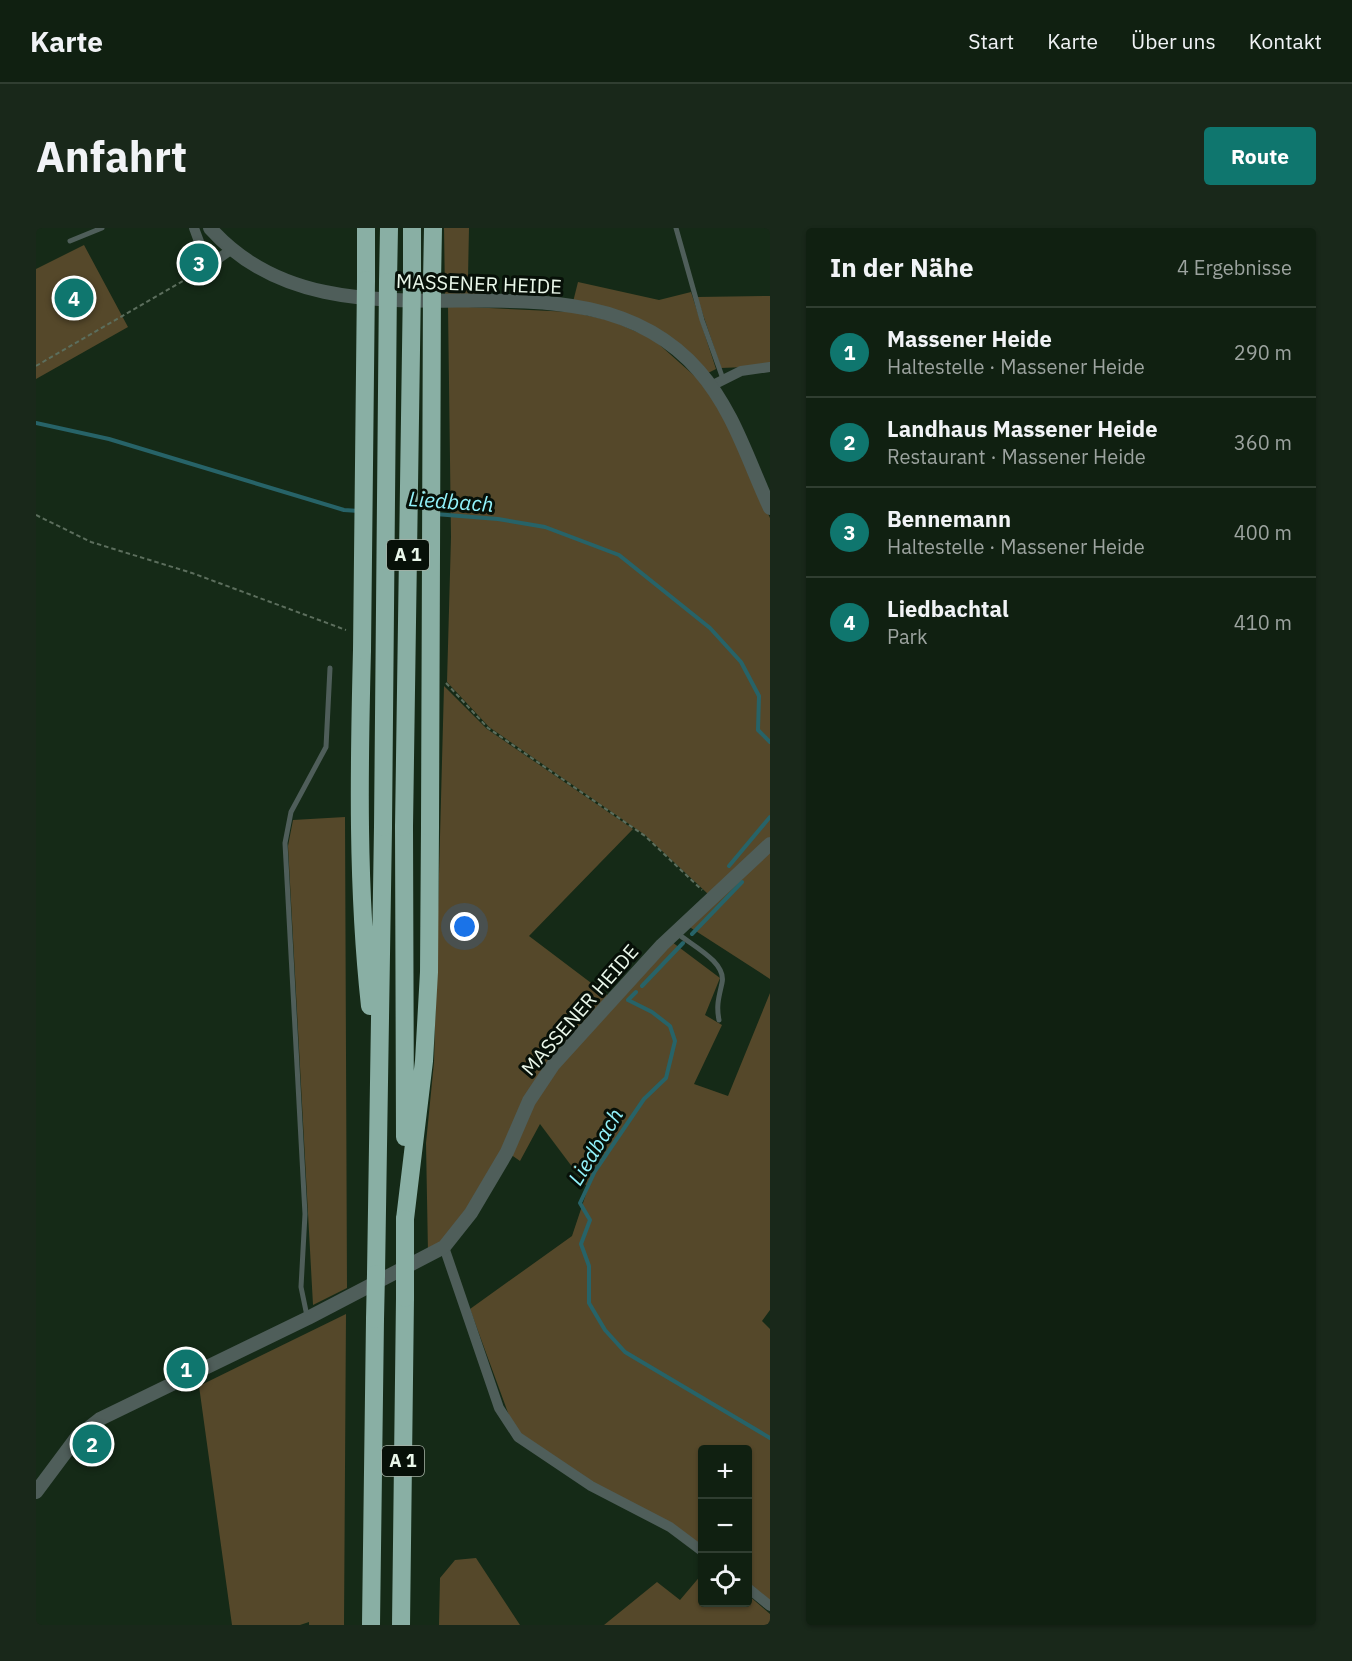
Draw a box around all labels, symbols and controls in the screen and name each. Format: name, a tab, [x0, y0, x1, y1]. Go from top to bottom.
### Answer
text: Karte	[30, 23, 103, 60]
text: Start	[968, 27, 1014, 55]
text: Karte	[1047, 27, 1098, 55]
text: Über uns	[1131, 27, 1216, 55]
text: Kontakt	[1249, 27, 1322, 55]
button: Route	[1204, 127, 1316, 185]
text: Anfahrt	[36, 129, 187, 184]
pin: 3	[180, 240, 218, 285]
text: In der Nähe	[830, 250, 974, 284]
text: 4 Ergebnisse	[1177, 254, 1292, 281]
street label: MASSENER HEIDE	[396, 267, 562, 300]
pin: 4	[54, 276, 93, 320]
text: Massener Heide	[887, 324, 1052, 353]
text: 1	[844, 339, 856, 366]
text: 290 m	[1234, 339, 1292, 366]
text: Haltestelle · Massener Heide	[887, 353, 1145, 380]
text: Landhaus Massener Heide	[887, 414, 1158, 443]
text: 2	[844, 429, 856, 456]
text: 360 m	[1234, 429, 1292, 456]
text: Restaurant · Massener Heide	[887, 443, 1146, 470]
water label: Liedbach	[408, 484, 495, 518]
text: Bennemann	[887, 504, 1011, 533]
text: 3	[844, 519, 856, 546]
text: 400 m	[1234, 519, 1292, 546]
text: Haltestelle · Massener Heide	[887, 533, 1145, 560]
road number: A 1	[387, 540, 429, 570]
text: Liedbachtal	[887, 594, 1009, 623]
text: 4	[844, 609, 856, 636]
text: 410 m	[1234, 609, 1292, 636]
text: Park	[887, 623, 927, 650]
your location	[450, 912, 479, 941]
street label: MASSENER HEIDE	[515, 938, 644, 1081]
water label: Liedbach	[561, 1103, 629, 1190]
pin: 1	[166, 1346, 206, 1392]
pin: 2	[72, 1422, 112, 1466]
map controls	[698, 1445, 752, 1607]
button: +	[698, 1445, 752, 1499]
road number: A 1	[382, 1446, 424, 1476]
button: −	[698, 1499, 752, 1553]
button: locate	[698, 1553, 752, 1607]

